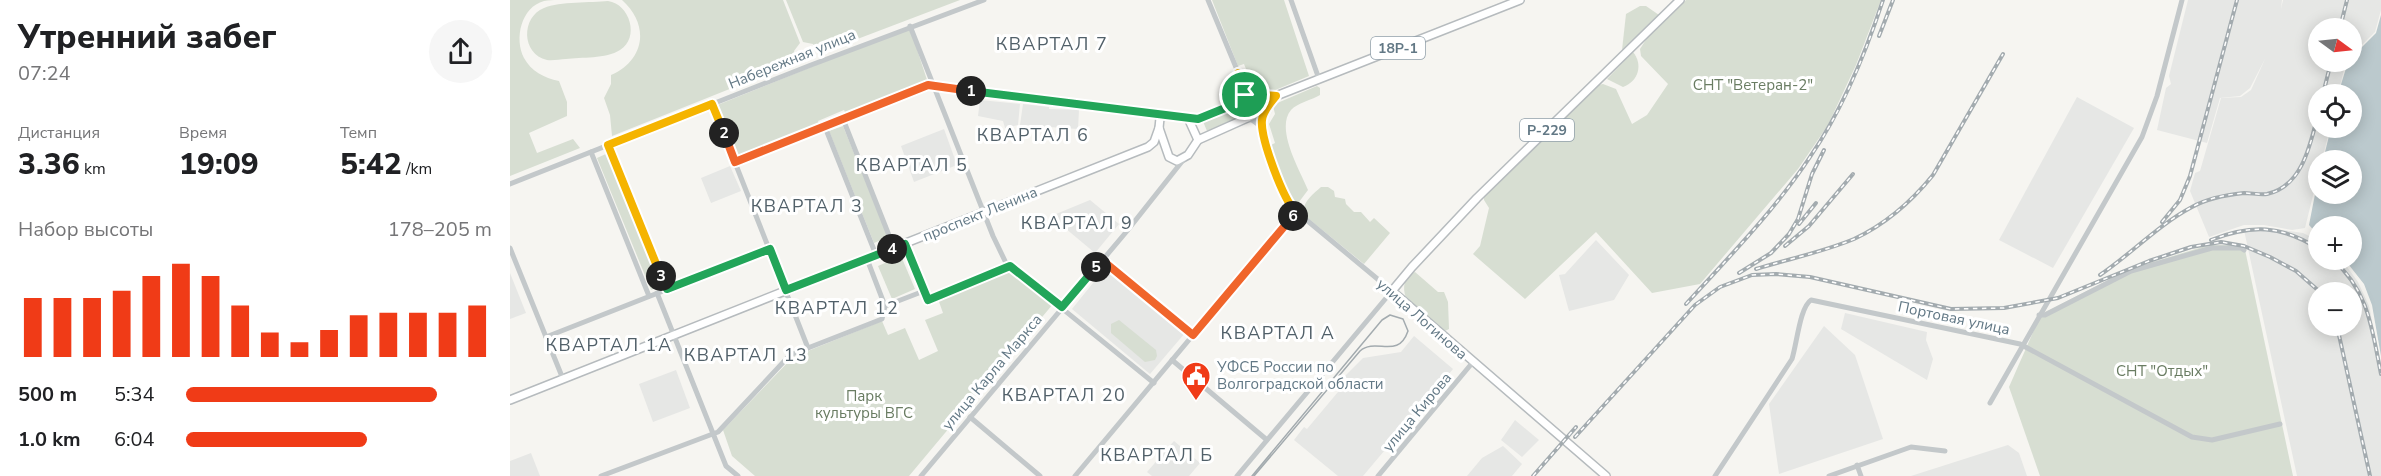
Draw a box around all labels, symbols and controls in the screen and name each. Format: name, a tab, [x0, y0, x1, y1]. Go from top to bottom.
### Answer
text: Утренний забег	[18, 15, 277, 60]
north arrow	[2308, 18, 2362, 72]
map controls	[2308, 18, 2362, 336]
button: share	[429, 20, 492, 83]
street label: Набережная улица	[725, 24, 859, 94]
district label: КВАРТАЛ 7	[996, 32, 1108, 56]
road number: 18Р-1	[1371, 37, 1425, 59]
text: 07:24	[18, 60, 71, 87]
pin	[1219, 69, 1270, 120]
park label: СНТ "Ветеран-2"	[1693, 75, 1813, 95]
pin: 1	[956, 76, 986, 106]
icon: arrive	[1228, 78, 1261, 111]
text: 1	[966, 80, 976, 102]
button: locate	[2308, 84, 2362, 138]
pin: 2	[709, 118, 739, 148]
road number: Р-229	[1520, 119, 1574, 141]
text: Дистанция	[18, 122, 100, 144]
text: Время	[179, 122, 227, 144]
text: Темп	[340, 122, 377, 144]
text: 2	[719, 122, 729, 144]
district label: КВАРТАЛ 6	[977, 123, 1089, 147]
text: 3.36	[18, 144, 80, 185]
text: 19:09	[179, 144, 259, 185]
text: 5:42	[340, 144, 402, 185]
button: layers	[2308, 150, 2362, 204]
district label: КВАРТАЛ 5	[856, 153, 968, 177]
text: km	[80, 158, 106, 180]
text: /km	[402, 158, 432, 180]
street label: проспект Ленина	[920, 182, 1040, 246]
district label: КВАРТАЛ 3	[751, 194, 863, 218]
pin: 6	[1278, 201, 1308, 231]
text: 6	[1288, 205, 1298, 227]
district label: КВАРТАЛ 9	[1021, 211, 1133, 235]
text: Набор высоты	[18, 216, 153, 243]
text: 178–205 m	[388, 216, 492, 243]
button: +	[2308, 216, 2362, 270]
pin: 4	[877, 234, 907, 264]
text: 4	[887, 238, 897, 260]
pin: 5	[1081, 252, 1111, 282]
text: 5	[1091, 256, 1101, 278]
pin: 3	[646, 261, 676, 291]
text: 3	[656, 265, 666, 287]
street label: улица Логинова	[1372, 274, 1472, 364]
button: −	[2308, 282, 2362, 336]
district label: КВАРТАЛ 12	[775, 296, 899, 320]
street label: Портовая улица	[1896, 296, 2012, 340]
street label: улица Карла Маркса	[938, 310, 1046, 434]
district label: КВАРТАЛ А	[1221, 321, 1335, 345]
district label: КВАРТАЛ 1А	[545, 333, 673, 357]
district label: КВАРТАЛ 13	[684, 343, 808, 367]
place label: УФСБ России по Волгоградской области	[1216, 357, 1384, 394]
public building icon: УФСБ России по Волгоградской области	[1180, 360, 1212, 402]
park label: СНТ "Отдых"	[2116, 361, 2208, 381]
street label: улица Кирова	[1378, 368, 1456, 456]
text: 500 m	[18, 381, 77, 408]
text: 5:34	[114, 381, 155, 408]
district label: КВАРТАЛ 20	[1002, 383, 1126, 407]
park label: Парк культуры ВГС	[815, 386, 913, 423]
text: 1.0 km	[18, 426, 81, 453]
text: 6:04	[114, 426, 155, 453]
district label: КВАРТАЛ Б	[1100, 443, 1214, 467]

